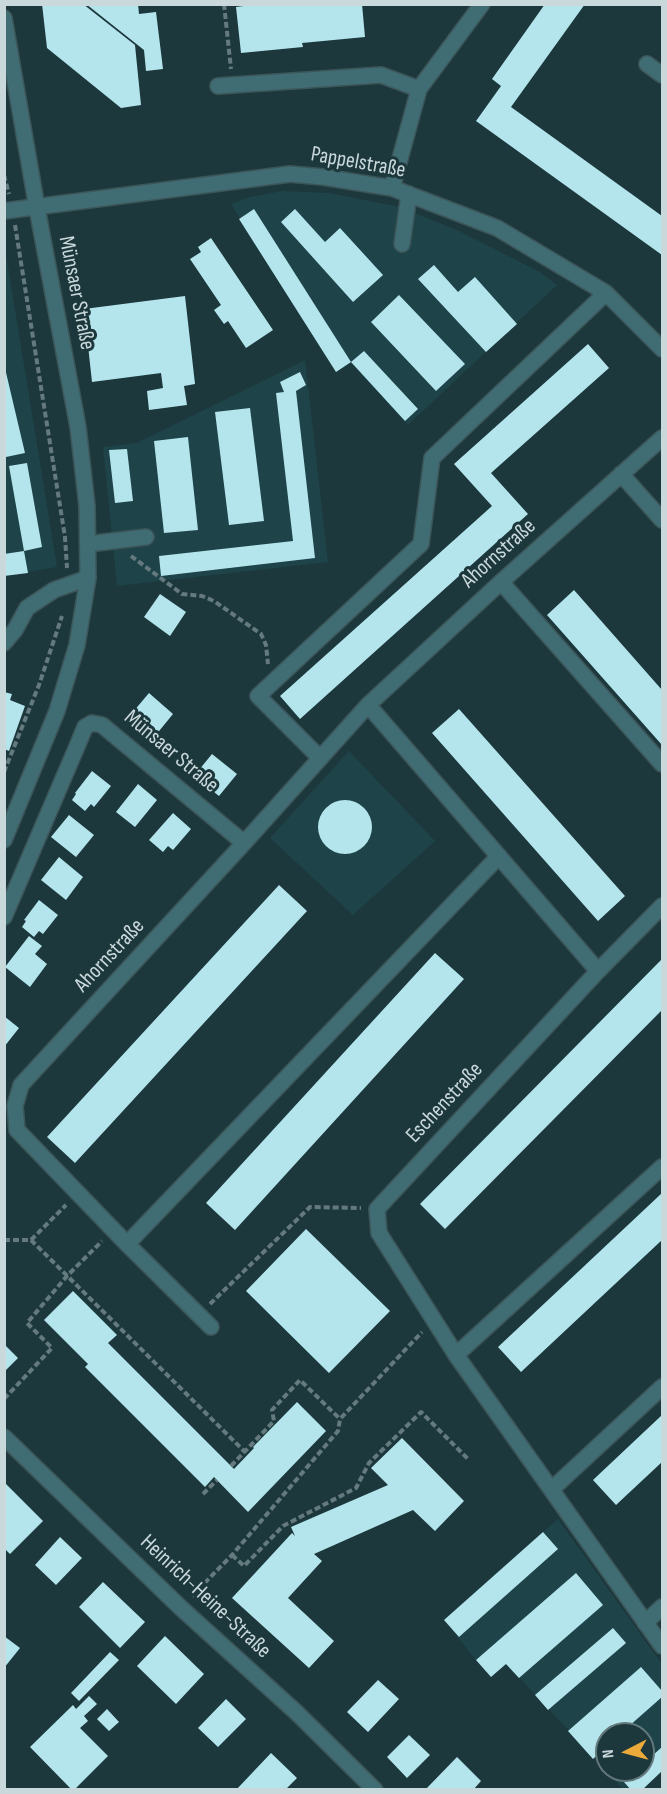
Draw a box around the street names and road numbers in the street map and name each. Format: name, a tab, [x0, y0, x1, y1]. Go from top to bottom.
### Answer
street label: Pappelstraße	[309, 142, 407, 184]
street label: Münsaer Straße	[52, 234, 100, 352]
street label: Ahornstraße	[456, 514, 542, 594]
street label: Münsaer Straße	[118, 705, 224, 799]
street label: Ahornstraße	[69, 914, 151, 998]
street label: Eschenstraße	[401, 1057, 489, 1149]
street label: Heinrich-Heine-Straße	[134, 1530, 276, 1664]

